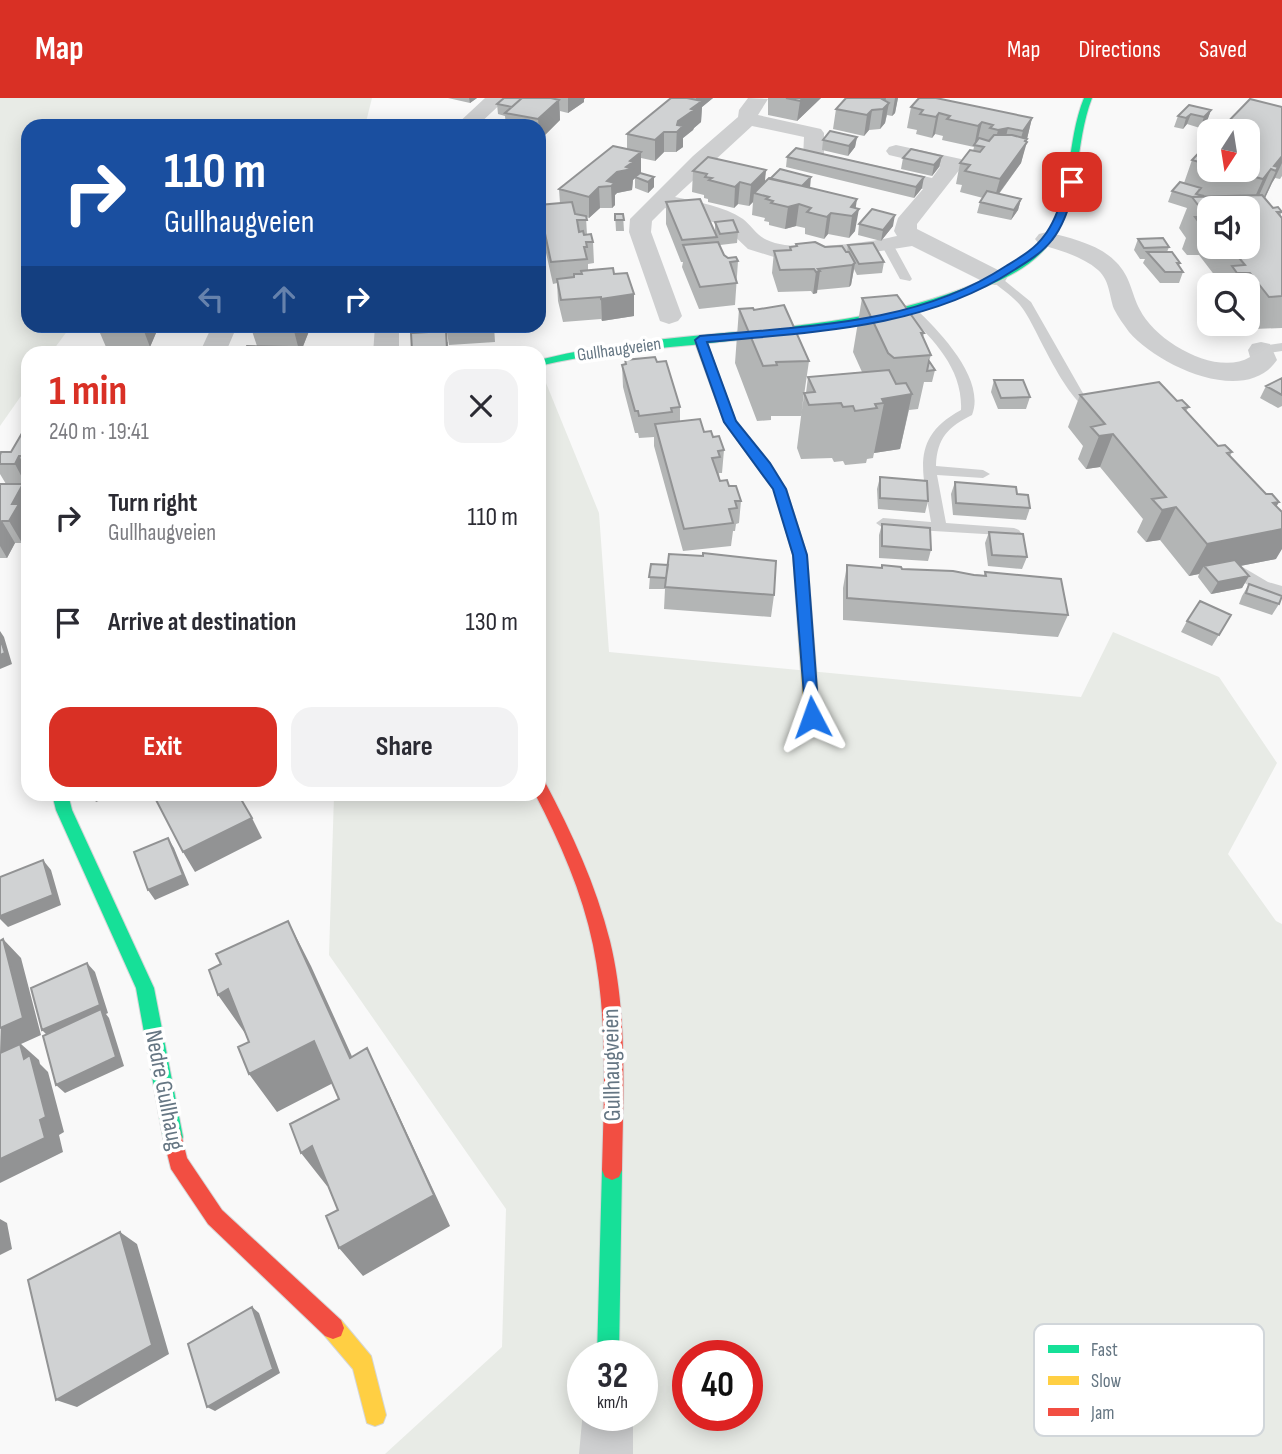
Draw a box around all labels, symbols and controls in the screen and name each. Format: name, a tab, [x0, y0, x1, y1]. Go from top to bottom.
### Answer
text: Map	[35, 29, 84, 69]
text: Map	[1007, 35, 1040, 64]
text: Directions	[1078, 35, 1161, 64]
text: Saved	[1199, 35, 1247, 64]
north arrow	[1197, 119, 1260, 182]
map controls	[1197, 119, 1260, 336]
text: 110 m	[164, 143, 266, 202]
icon: right	[49, 147, 140, 238]
pin	[1042, 152, 1102, 212]
icon: arrive	[1053, 163, 1091, 201]
button: sound	[1197, 196, 1260, 259]
text: Gullhaugveien	[164, 203, 314, 242]
button: search	[1197, 273, 1260, 336]
icon: left	[192, 280, 230, 318]
icon: ahead	[265, 280, 303, 318]
icon: right	[338, 280, 376, 318]
street label: Gullhaugveien	[576, 333, 662, 366]
text: 1 min	[49, 366, 127, 417]
button: close	[444, 369, 518, 443]
text: 240 m · 19:41	[49, 418, 149, 446]
text: Turn right	[108, 488, 197, 519]
icon: right	[49, 499, 87, 537]
text: 110 m	[467, 502, 518, 533]
text: Gullhaugveien	[108, 519, 216, 547]
icon: arrive	[49, 604, 87, 642]
text: Arrive at destination	[108, 607, 296, 638]
text: 130 m	[466, 607, 518, 638]
position arrow	[775, 680, 849, 754]
button: Exit	[49, 707, 277, 787]
button: Share	[291, 707, 518, 787]
street label: Gullhaugveien	[596, 1008, 627, 1122]
street label: Nedre Gullhaug	[139, 1027, 190, 1153]
legend	[1034, 1324, 1264, 1436]
text: Fast	[1091, 1339, 1118, 1362]
speed limit sign: 40	[672, 1340, 763, 1431]
text: 32	[597, 1355, 628, 1398]
text: Slow	[1091, 1370, 1121, 1393]
text: km/h	[597, 1392, 628, 1413]
text: Jam	[1090, 1402, 1114, 1425]

